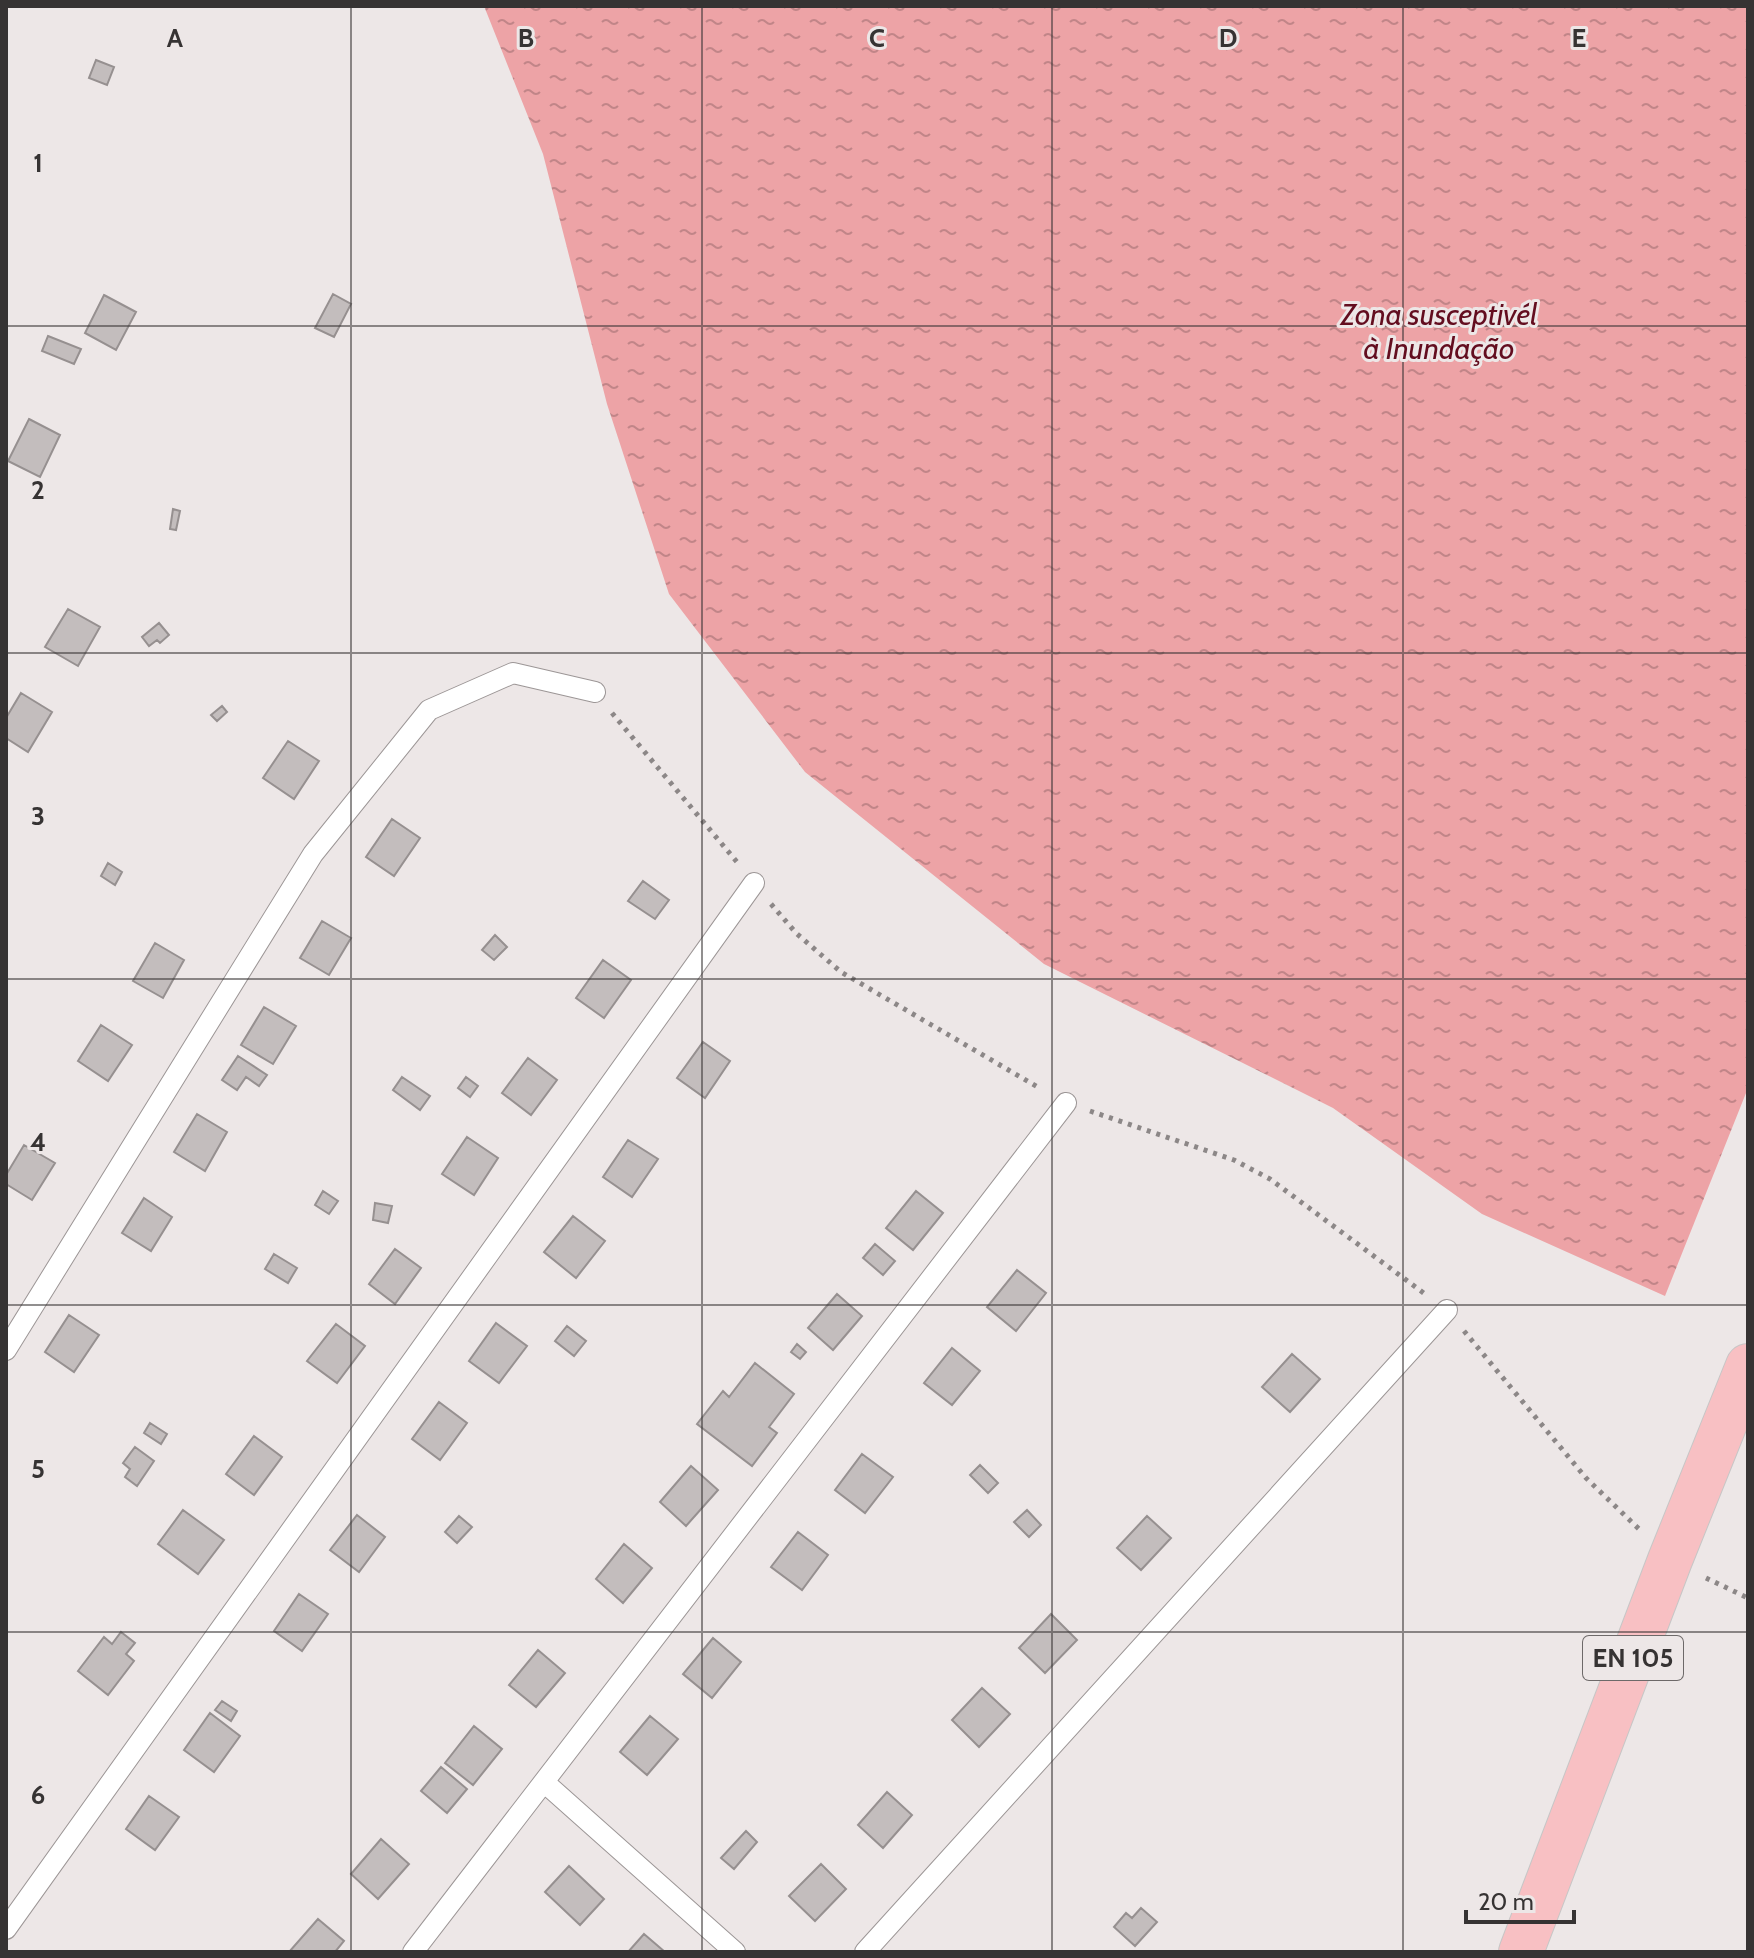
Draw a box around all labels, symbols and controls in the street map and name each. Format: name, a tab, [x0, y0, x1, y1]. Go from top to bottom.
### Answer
text: A	[167, 22, 184, 54]
text: B	[518, 22, 534, 54]
text: C	[869, 22, 885, 54]
text: D	[1219, 22, 1237, 54]
text: E	[1572, 22, 1586, 54]
text: 1	[33, 147, 43, 179]
water label: Zona susceptivél à Inundação	[1339, 296, 1537, 367]
text: 2	[31, 474, 45, 506]
text: 3	[31, 800, 45, 832]
text: 4	[30, 1126, 46, 1158]
text: 5	[31, 1453, 45, 1485]
road number: EN 105	[1583, 1636, 1683, 1680]
text: 6	[31, 1779, 45, 1811]
scale bar	[1466, 1874, 1574, 1924]
text: 20 m	[1478, 1887, 1534, 1916]

